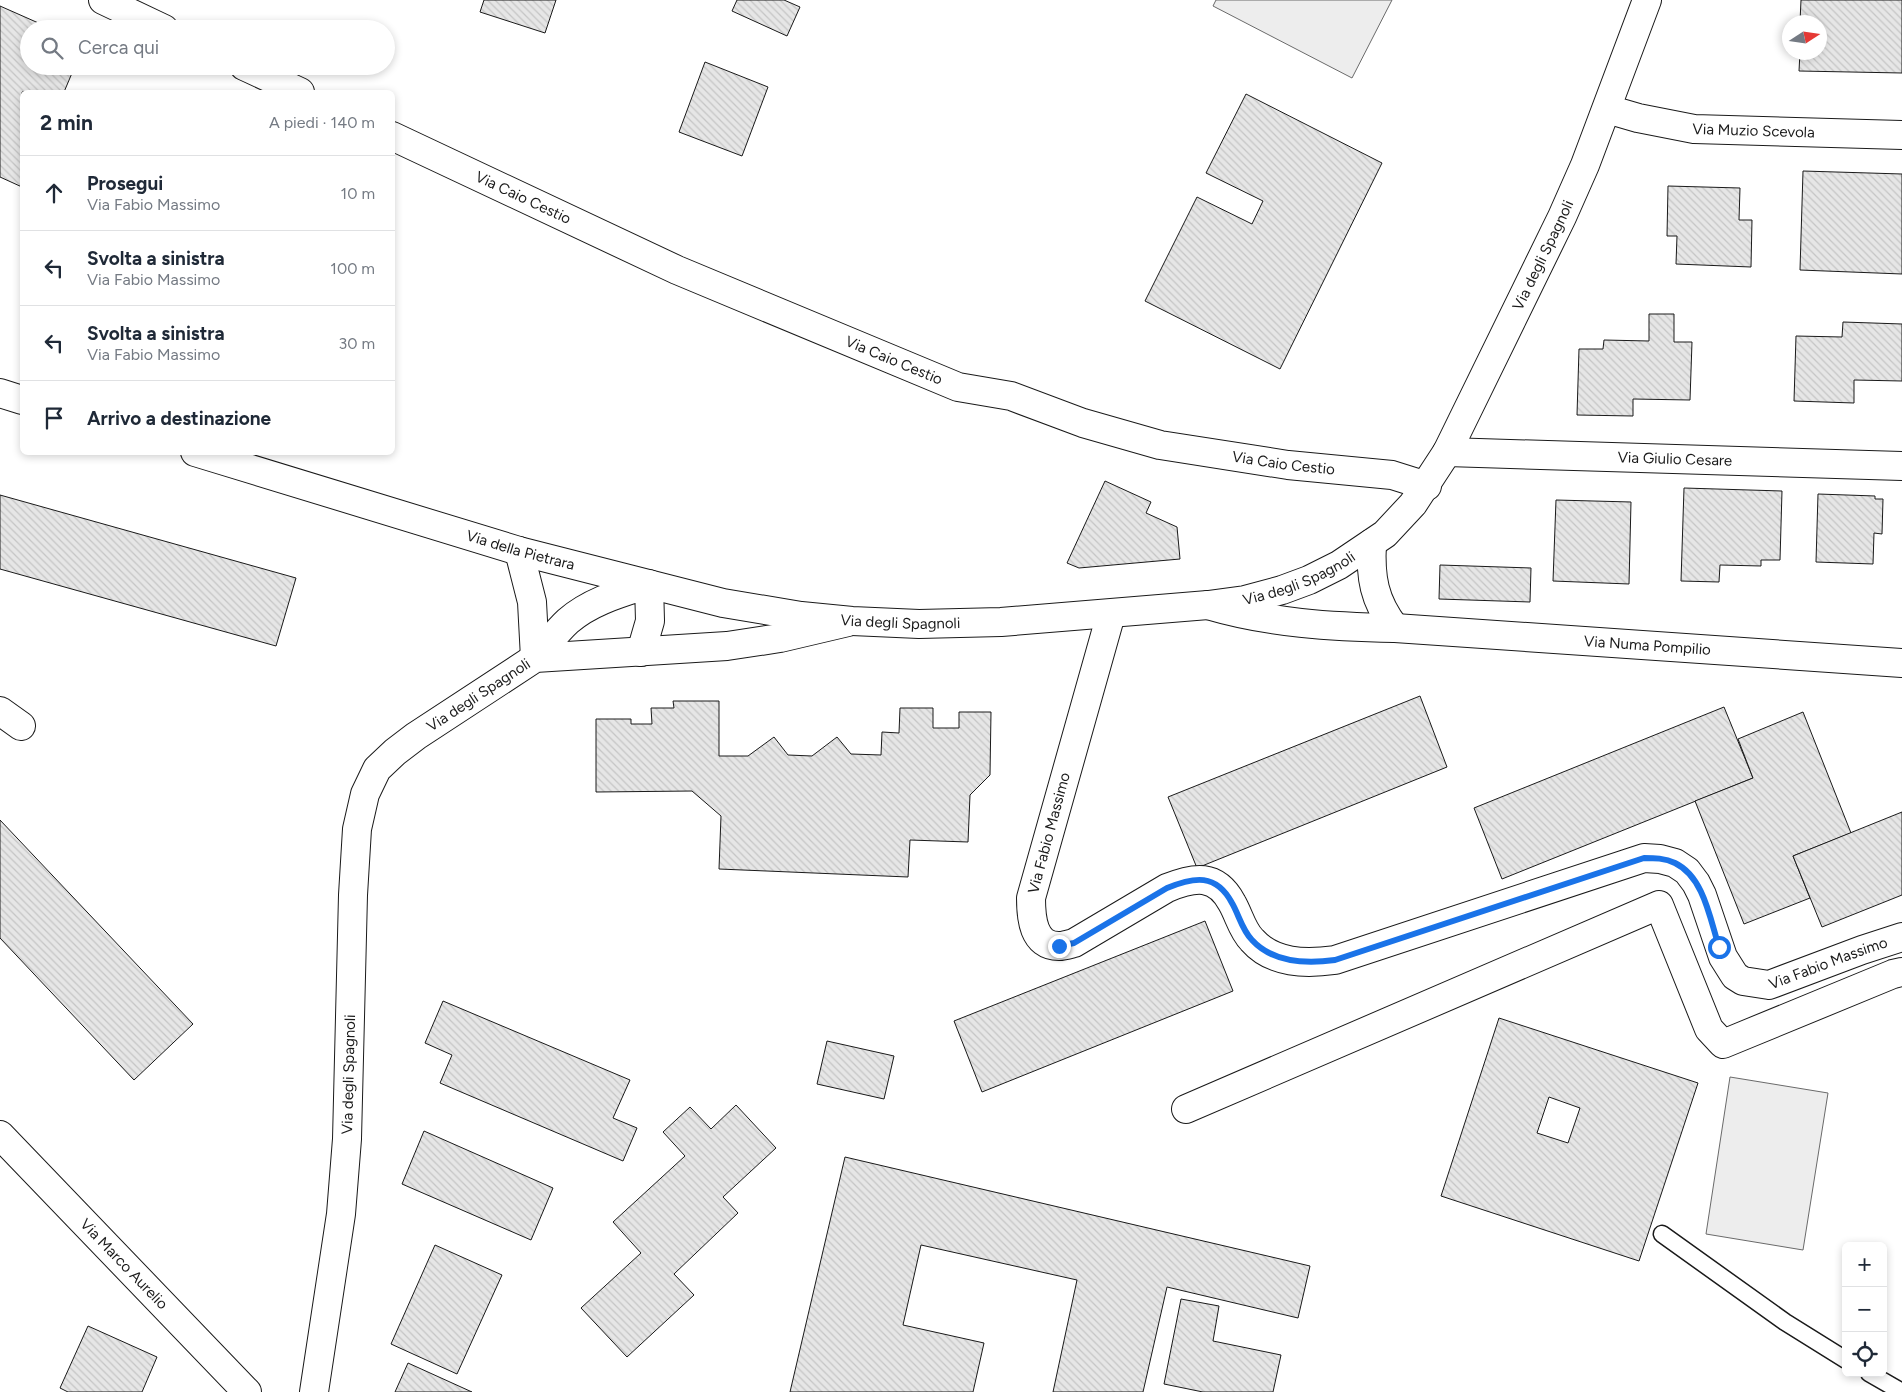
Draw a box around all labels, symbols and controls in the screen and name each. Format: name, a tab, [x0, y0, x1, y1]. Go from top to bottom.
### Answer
north arrow	[1782, 15, 1827, 60]
search box	[20, 20, 395, 75]
icon: search	[38, 34, 66, 62]
text: Cerca qui	[78, 36, 159, 59]
text: 2 min	[40, 110, 93, 135]
text: A piedi · 140 m	[269, 113, 375, 132]
street label: Via Muzio Scevola	[1692, 120, 1815, 141]
street label: Via Caio Cestio	[473, 168, 574, 228]
text: Prosegui	[87, 172, 163, 195]
icon: ahead	[40, 179, 68, 207]
text: 10 m	[341, 184, 375, 203]
text: Via Fabio Massimo	[87, 195, 220, 214]
street label: Via degli Spagnoli	[1509, 198, 1577, 313]
text: Svolta a sinistra	[87, 247, 225, 270]
icon: left	[40, 254, 68, 282]
text: 100 m	[330, 259, 375, 278]
text: Via Fabio Massimo	[87, 270, 220, 289]
text: Svolta a sinistra	[87, 322, 225, 345]
icon: left	[40, 329, 68, 357]
street label: Via Caio Cestio	[843, 332, 946, 389]
text: 30 m	[338, 334, 375, 353]
text: Via Fabio Massimo	[87, 345, 220, 364]
icon: arrive	[40, 404, 68, 432]
text: Arrivo a destinazione	[87, 407, 271, 430]
street label: Via Caio Cestio	[1231, 447, 1336, 479]
street label: Via Giulio Cesare	[1617, 448, 1733, 470]
street label: Via della Pietrara	[464, 526, 577, 574]
street label: Via degli Spagnoli	[1241, 548, 1359, 609]
street label: Via degli Spagnoli	[840, 611, 961, 633]
street label: Via Numa Pompilio	[1583, 632, 1712, 659]
street label: Via degli Spagnoli	[423, 655, 534, 735]
street label: Via Fabio Massimo	[1024, 770, 1074, 896]
street label: Via Fabio Massimo	[1766, 933, 1890, 993]
route end	[1048, 935, 1071, 958]
route start	[1708, 936, 1731, 959]
street label: Via degli Spagnoli	[338, 1014, 359, 1135]
street label: Via Marco Aurelio	[76, 1215, 172, 1313]
map controls	[1842, 1242, 1887, 1377]
button: +	[1842, 1242, 1887, 1287]
button: −	[1842, 1287, 1887, 1332]
button: locate	[1842, 1332, 1887, 1377]

